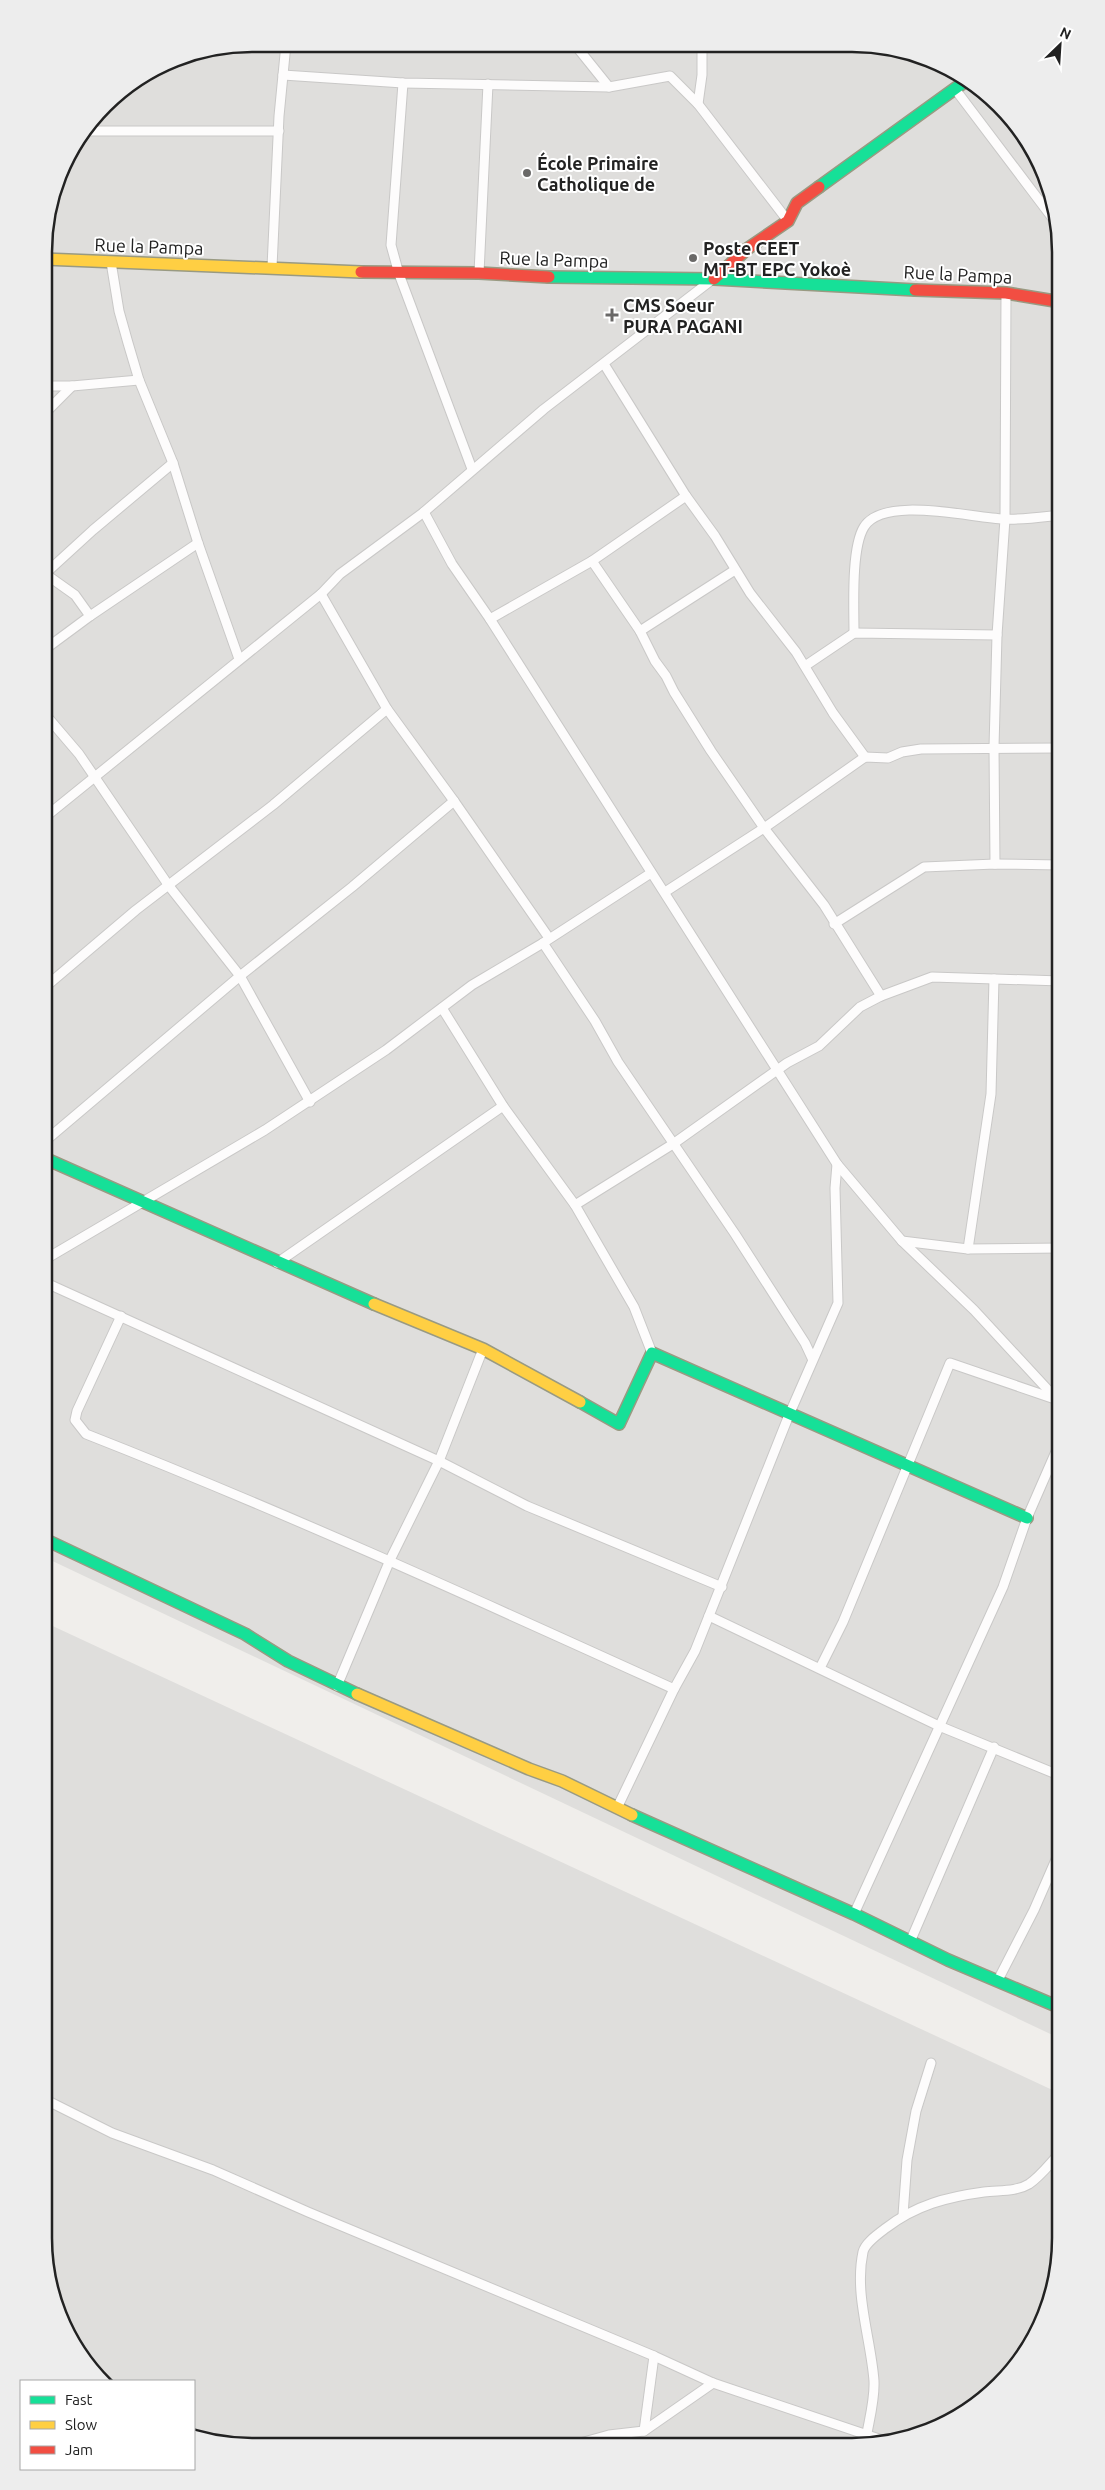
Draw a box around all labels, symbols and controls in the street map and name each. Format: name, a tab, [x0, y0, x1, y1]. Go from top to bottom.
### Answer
north arrow	[1035, 20, 1085, 70]
text: N	[1057, 24, 1074, 43]
place label: École Primaire Catholique de	[537, 152, 659, 194]
marker: École Primaire Catholique de	[521, 167, 533, 179]
street label: Rue la Pampa	[94, 234, 204, 258]
place label: Poste CEET MT-BT EPC Yokoè	[703, 238, 851, 279]
street label: Rue la Pampa	[499, 247, 609, 271]
marker: Poste CEET MT-BT EPC Yokoè	[687, 252, 699, 264]
street label: Rue la Pampa	[903, 261, 1013, 287]
place label: CMS Soeur PURA PAGANI	[623, 295, 743, 336]
marker: CMS Soeur PURA PAGANI	[605, 308, 619, 322]
legend	[20, 2380, 195, 2470]
text: Fast	[65, 2391, 93, 2408]
text: Slow	[65, 2416, 98, 2433]
text: Jam	[65, 2441, 93, 2458]

